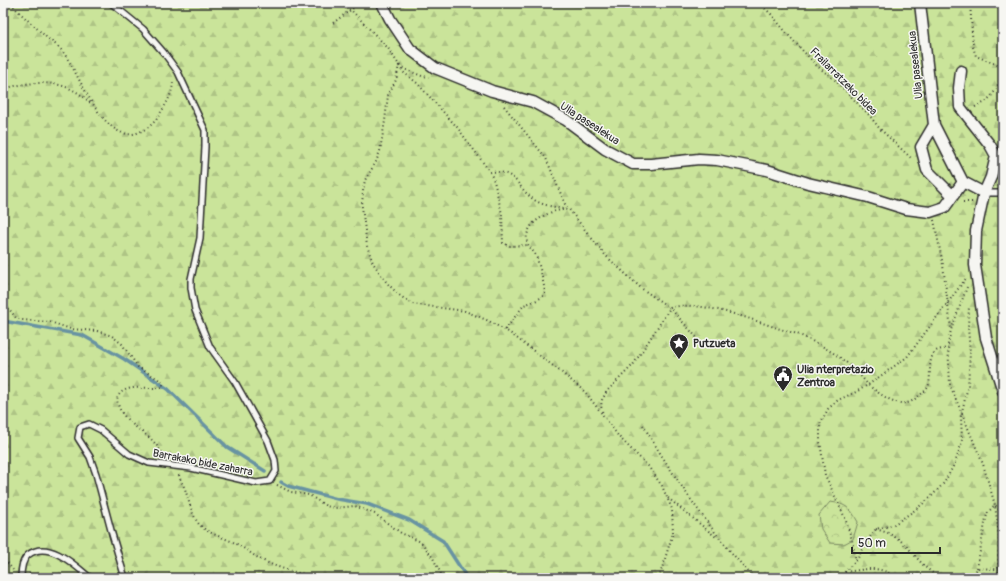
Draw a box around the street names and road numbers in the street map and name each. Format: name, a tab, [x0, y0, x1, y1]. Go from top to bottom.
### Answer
street label: Ulia pasealekua	[905, 30, 926, 100]
street label: Frailarratzeko bidea	[807, 45, 880, 118]
street label: Ulia pasealekua	[558, 99, 622, 147]
street label: Barrakako bide zaharra	[152, 446, 254, 479]

